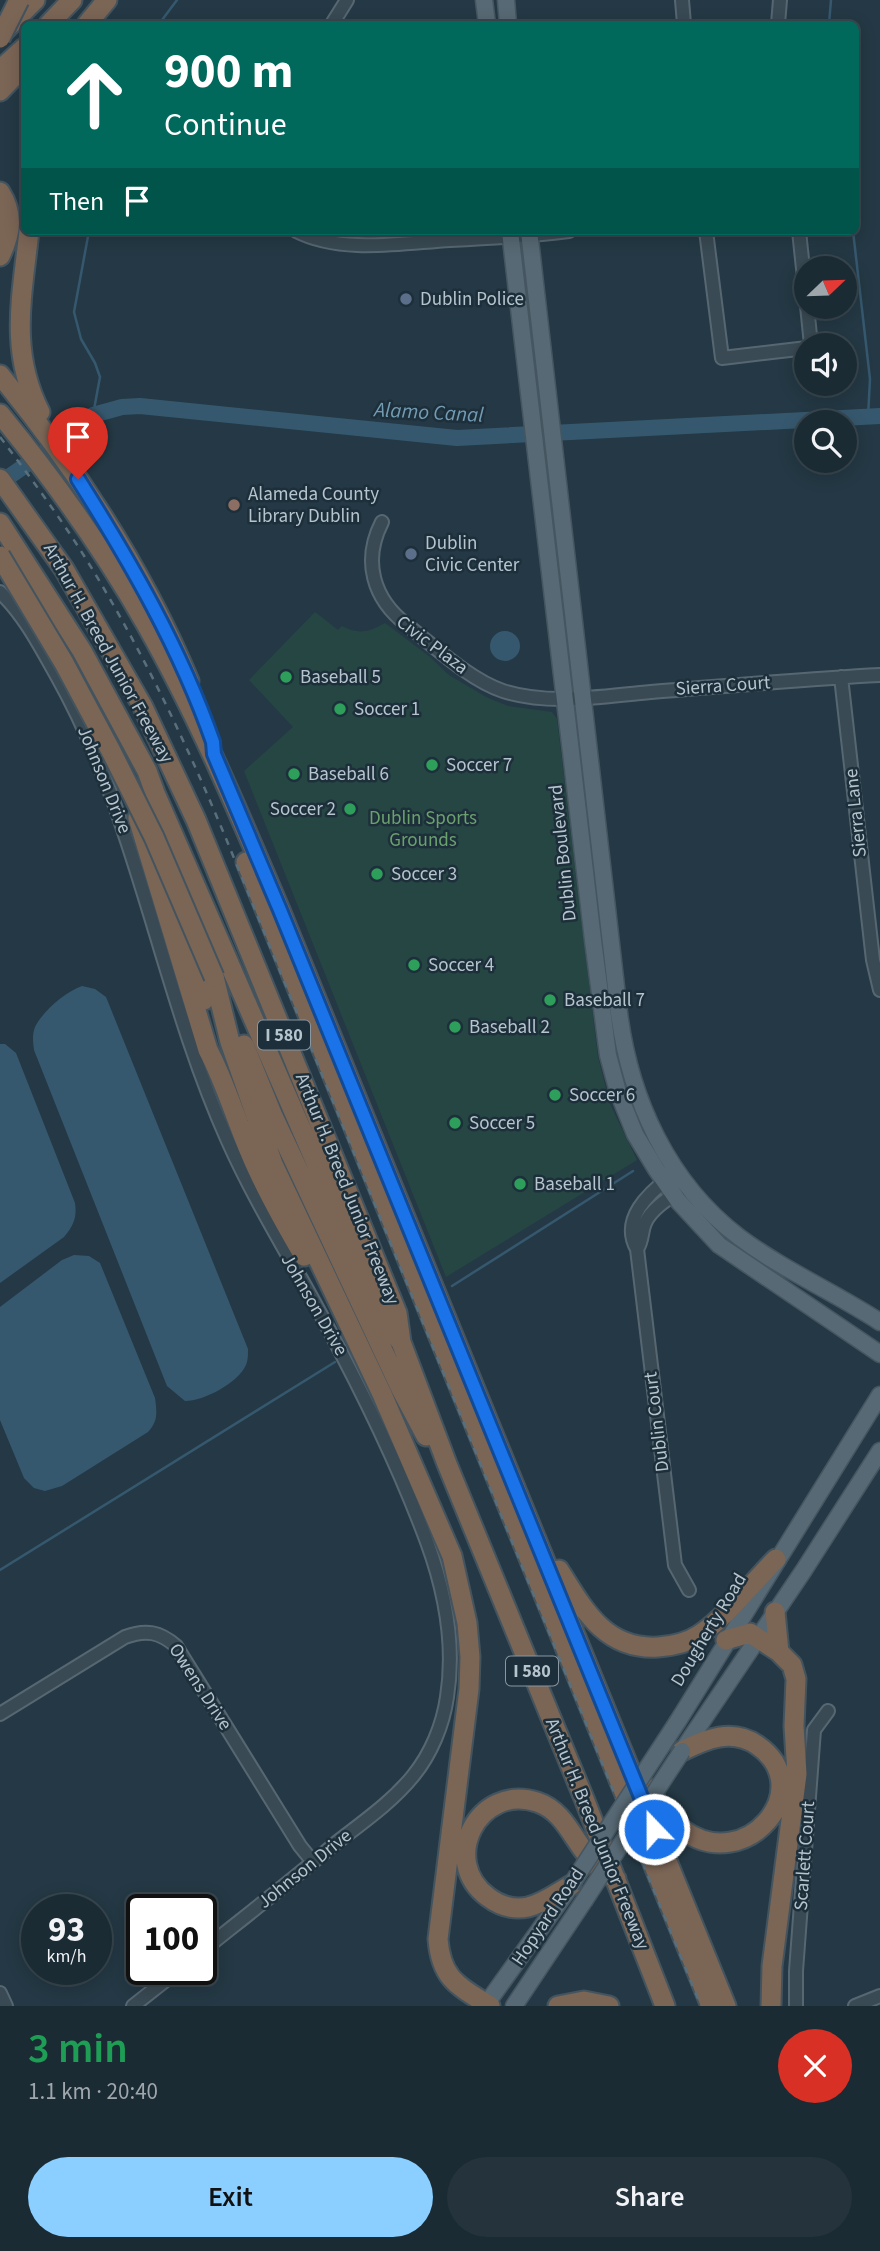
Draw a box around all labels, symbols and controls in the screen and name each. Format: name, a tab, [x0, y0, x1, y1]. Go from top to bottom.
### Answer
text: 900 m	[164, 37, 293, 107]
icon: ahead	[49, 49, 140, 140]
text: Continue	[164, 102, 287, 148]
icon: arrive	[118, 182, 156, 220]
text: Then	[49, 183, 104, 220]
north arrow	[794, 256, 858, 318]
map controls	[794, 256, 857, 473]
place label: Dublin Police	[420, 286, 524, 313]
marker: Dublin Police	[398, 291, 414, 307]
button: sound	[794, 333, 857, 396]
water label: Alamo Canal	[372, 394, 485, 430]
pin	[48, 407, 108, 479]
button: search	[794, 410, 857, 473]
icon: arrive	[59, 418, 97, 456]
place label: Alameda County Library Dublin	[248, 481, 379, 530]
marker: Alameda County Library Dublin	[226, 497, 242, 513]
place label: Dublin Civic Center	[425, 530, 520, 579]
street label: Arthur H. Breed Junior Freeway	[36, 538, 180, 768]
marker: Dublin Civic Center	[403, 546, 419, 562]
street label: Civic Plaza	[390, 609, 474, 681]
place label: Baseball 5	[300, 664, 381, 691]
marker: Baseball 5	[278, 669, 294, 685]
street label: Sierra Court	[675, 669, 772, 703]
place label: Soccer 1	[354, 696, 420, 723]
marker: Soccer 1	[332, 701, 348, 717]
street label: Johnson Drive	[70, 722, 138, 838]
place label: Soccer 7	[446, 752, 512, 779]
marker: Soccer 7	[424, 757, 440, 773]
place label: Baseball 6	[308, 761, 389, 788]
marker: Baseball 6	[286, 766, 302, 782]
street label: Sierra Lane	[838, 767, 874, 859]
street label: Dublin Boulevard	[542, 783, 584, 923]
place label: Soccer 2	[270, 796, 336, 823]
marker: Soccer 2	[342, 801, 358, 817]
park label: Dublin Sports Grounds	[369, 805, 477, 854]
place label: Soccer 3	[391, 861, 457, 888]
marker: Soccer 3	[369, 866, 385, 882]
place label: Soccer 4	[428, 952, 494, 979]
marker: Soccer 4	[406, 957, 422, 973]
place label: Baseball 7	[564, 987, 645, 1014]
marker: Baseball 7	[542, 992, 558, 1008]
place label: Baseball 2	[469, 1014, 550, 1041]
marker: Baseball 2	[447, 1019, 463, 1035]
road number: I 580	[258, 1020, 310, 1050]
street label: Arthur H. Breed Junior Freeway	[288, 1069, 406, 1309]
place label: Soccer 6	[569, 1082, 635, 1109]
marker: Soccer 6	[547, 1087, 563, 1103]
place label: Soccer 5	[469, 1110, 535, 1137]
marker: Soccer 5	[447, 1115, 463, 1131]
place label: Baseball 1	[534, 1171, 615, 1198]
marker: Baseball 1	[512, 1176, 528, 1192]
street label: Johnson Drive	[274, 1249, 354, 1361]
street label: Dublin Court	[637, 1370, 677, 1474]
street label: Dougherty Road	[664, 1568, 754, 1692]
street label: Owens Drive	[162, 1638, 238, 1736]
road number: I 580	[506, 1656, 558, 1686]
street label: Arthur H. Breed Junior Freeway	[538, 1714, 656, 1954]
position arrow	[617, 1792, 691, 1866]
street label: Scarlett Court	[788, 1800, 822, 1912]
street label: Johnson Drive	[252, 1823, 358, 1915]
street label: Hopyard Road	[505, 1863, 591, 1971]
speed limit sign: 100	[126, 1894, 217, 1985]
text: 93	[48, 1905, 85, 1955]
text: km/h	[47, 1944, 86, 1969]
text: 3 min	[28, 2019, 128, 2079]
button: close	[778, 2029, 852, 2103]
text: 1.1 km · 20:40	[28, 2075, 158, 2108]
button: Exit	[28, 2157, 433, 2237]
button: Share	[447, 2157, 852, 2237]

